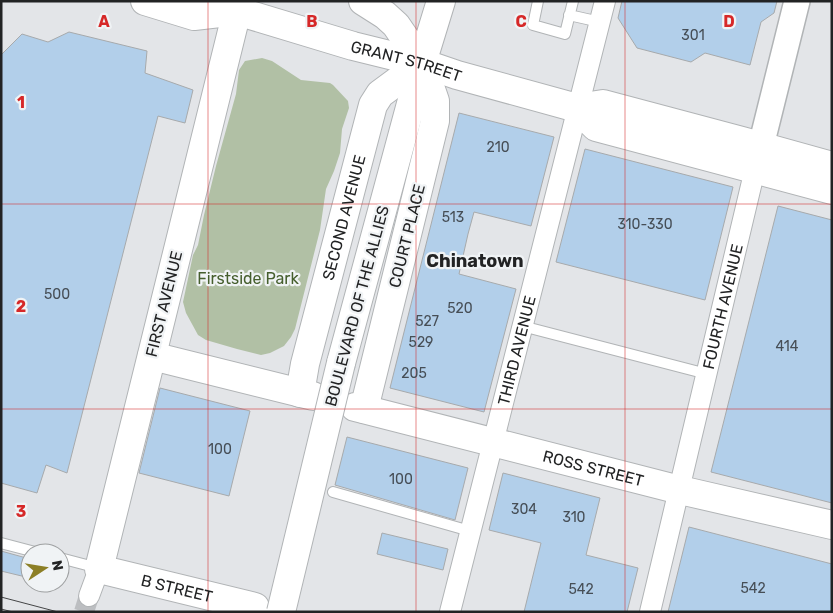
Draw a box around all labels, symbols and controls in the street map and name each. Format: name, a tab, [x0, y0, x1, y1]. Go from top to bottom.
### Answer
text: A	[98, 12, 110, 31]
text: B	[306, 12, 318, 31]
text: C	[515, 12, 527, 31]
text: D	[723, 12, 735, 31]
house number: 301	[681, 27, 705, 44]
street label: GRANT STREET	[349, 36, 464, 85]
text: 1	[17, 93, 25, 112]
house number: 210	[486, 139, 510, 156]
street label: SECOND AVENUE	[318, 153, 369, 282]
street label: COURT PLACE	[385, 182, 429, 290]
street label: BOULEVARD OF THE ALLIES	[321, 203, 393, 409]
house number: 513	[442, 209, 464, 226]
house number: 310-330	[617, 216, 673, 233]
street label: FOURTH AVENUE	[698, 242, 746, 371]
street label: FIRST AVENUE	[142, 249, 186, 359]
district label: Chinatown	[426, 250, 524, 272]
park label: Firstside Park	[197, 269, 299, 288]
house number: 500	[44, 286, 70, 303]
street label: THIRD AVENUE	[493, 294, 539, 407]
text: 2	[16, 297, 26, 316]
house number: 520	[447, 300, 473, 317]
house number: 527	[415, 313, 439, 330]
house number: 529	[409, 334, 433, 351]
house number: 414	[775, 338, 799, 355]
house number: 205	[401, 365, 427, 382]
house number: 100	[208, 441, 232, 458]
street label: ROSS STREET	[541, 446, 646, 490]
house number: 100	[389, 471, 413, 488]
house number: 304	[511, 501, 537, 518]
text: 3	[16, 502, 26, 521]
house number: 310	[562, 509, 586, 526]
north arrow	[20, 543, 70, 593]
text: N	[48, 559, 67, 572]
street label: B STREET	[139, 570, 215, 606]
house number: 542	[740, 580, 766, 597]
house number: 542	[568, 581, 594, 598]

